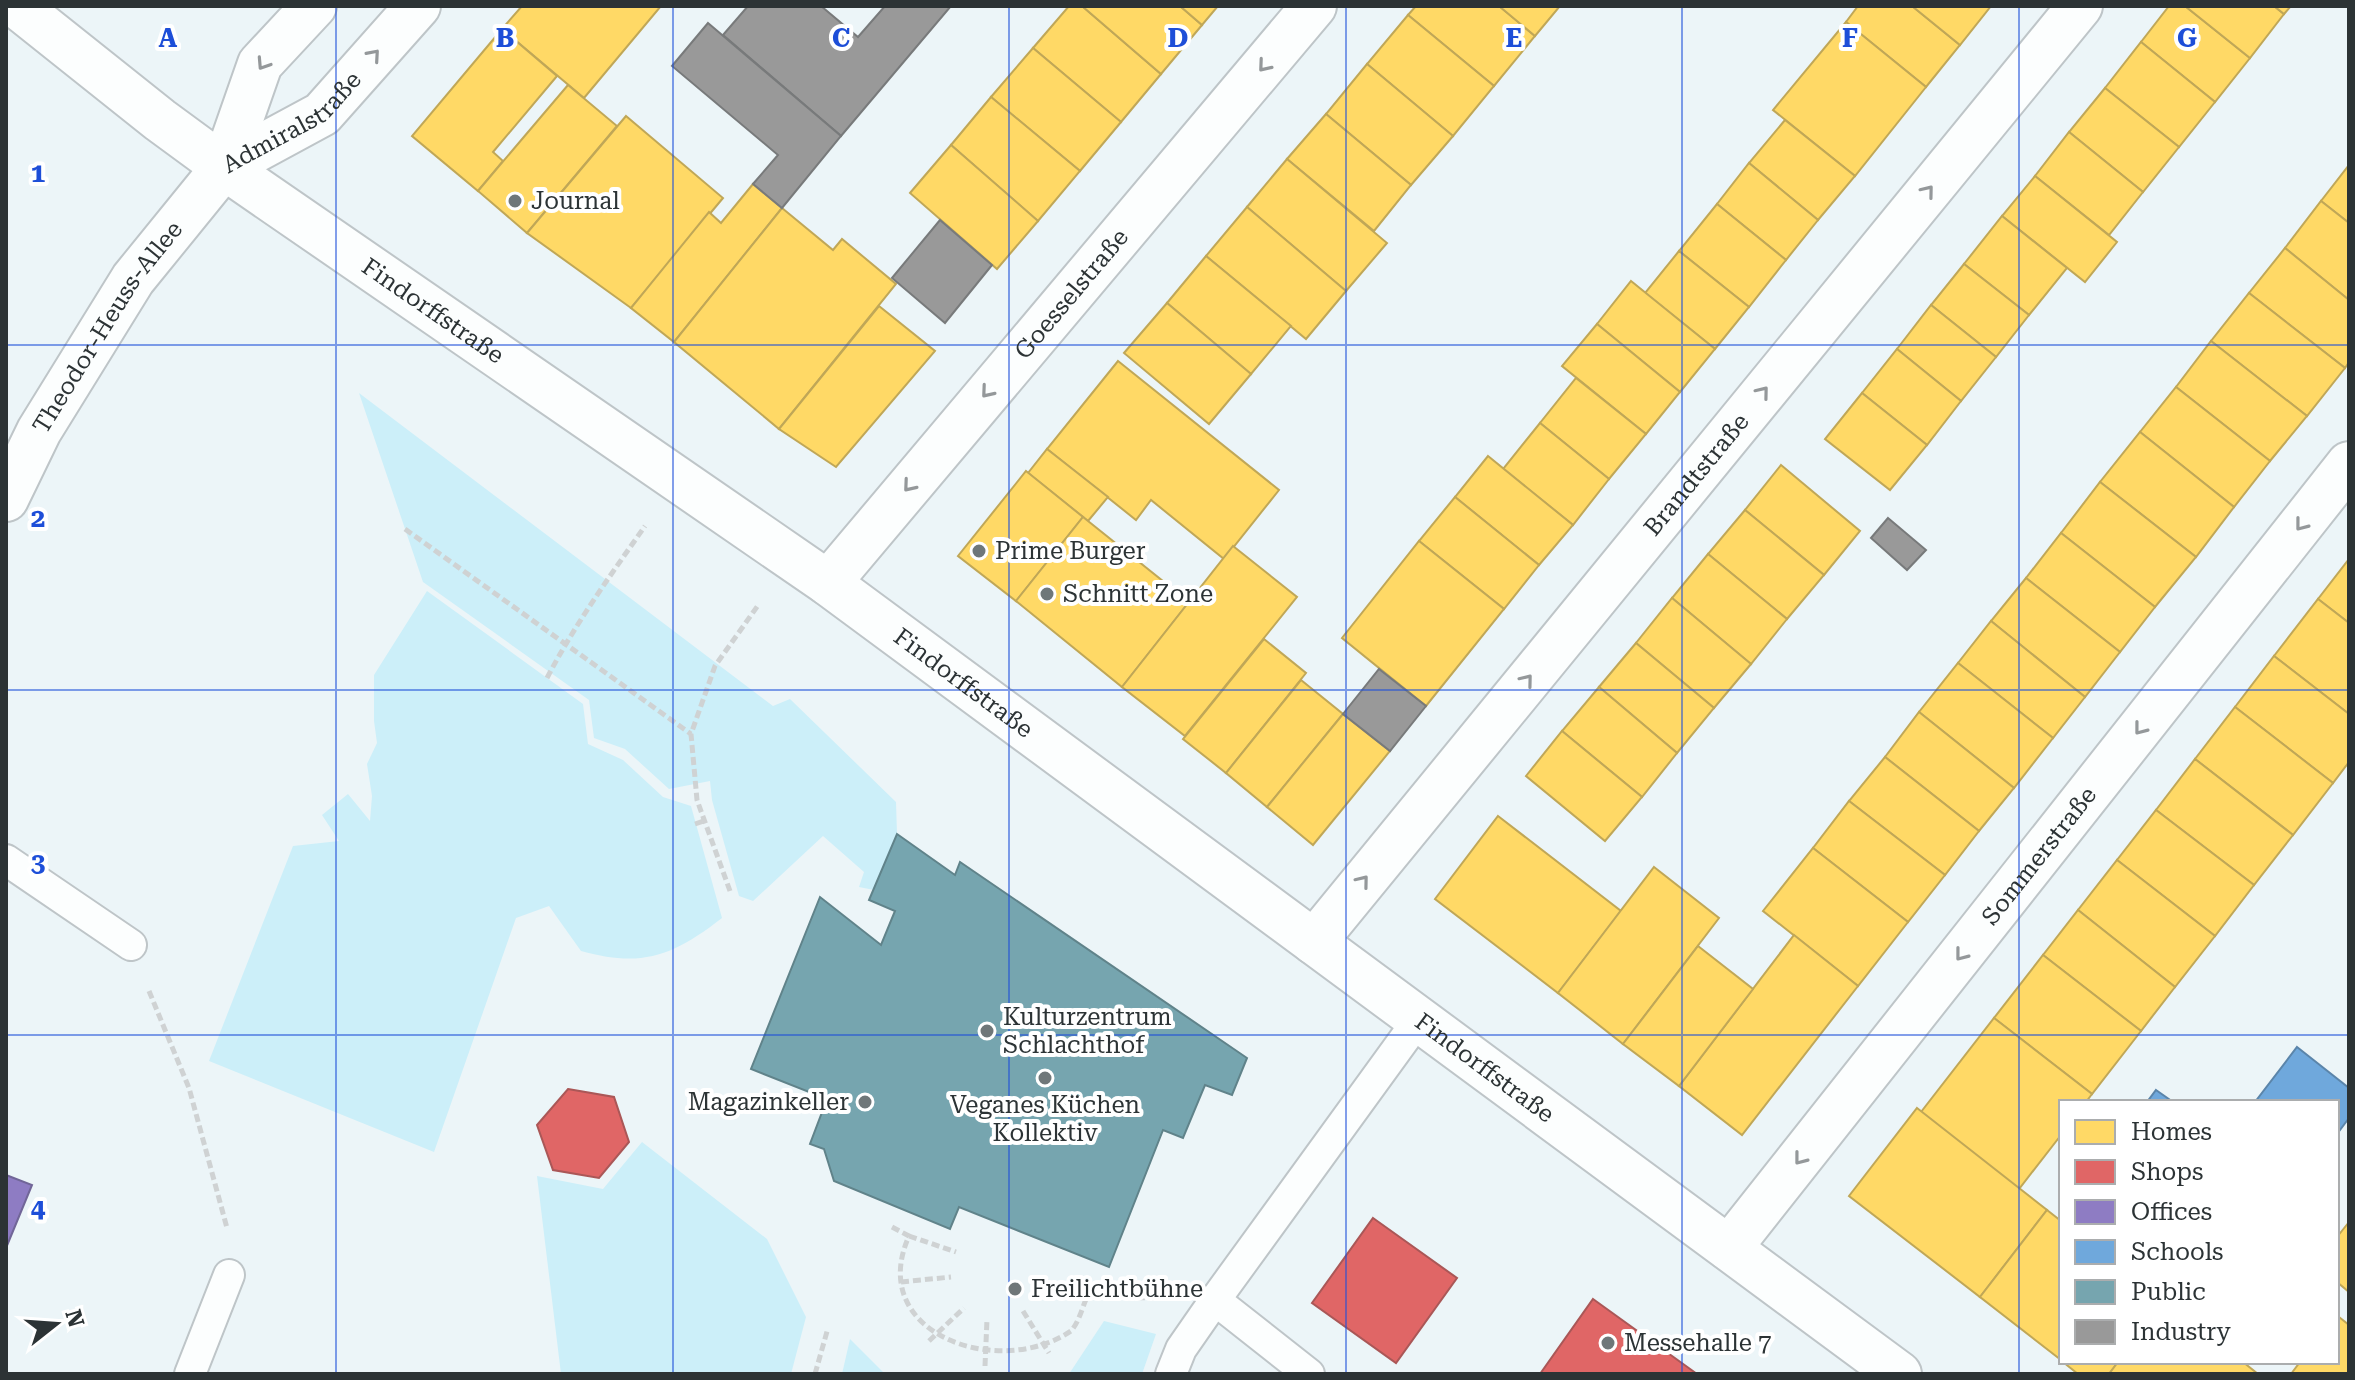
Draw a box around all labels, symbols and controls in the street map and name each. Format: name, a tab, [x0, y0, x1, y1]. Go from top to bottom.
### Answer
text: A	[159, 23, 178, 53]
text: B	[496, 23, 514, 53]
text: C	[832, 23, 850, 53]
text: D	[1168, 23, 1188, 53]
text: E	[1506, 23, 1522, 53]
text: F	[1842, 23, 1858, 53]
text: G	[2177, 23, 2197, 53]
one-way arrow	[365, 50, 379, 65]
one-way arrow	[258, 56, 273, 70]
one-way arrow	[1259, 56, 1274, 71]
street label: Admiralstraße	[218, 66, 367, 179]
text: 1	[31, 158, 45, 188]
one-way arrow	[1918, 186, 1933, 200]
place label: Journal	[531, 187, 620, 215]
marker: Journal	[506, 192, 524, 210]
street label: Theodor-Heuss-Allee	[27, 216, 188, 439]
street label: Goesselstraße	[1009, 223, 1134, 365]
street label: Findorffstraße	[357, 252, 509, 370]
one-way arrow	[982, 383, 997, 398]
one-way arrow	[1753, 387, 1768, 401]
street label: Brandtstraße	[1638, 408, 1755, 541]
one-way arrow	[904, 477, 919, 491]
text: 2	[31, 503, 45, 533]
one-way arrow	[2296, 516, 2310, 531]
place label: Prime Burger	[995, 537, 1146, 565]
marker: Prime Burger	[970, 542, 988, 560]
place label: Schnitt Zone	[1063, 580, 1213, 608]
marker: Schnitt Zone	[1038, 585, 1056, 603]
street label: Findorffstraße	[888, 622, 1038, 744]
one-way arrow	[1518, 674, 1532, 689]
one-way arrow	[2135, 720, 2149, 735]
street label: Sommerstraße	[1976, 781, 2102, 930]
text: 3	[31, 848, 45, 878]
one-way arrow	[1353, 875, 1367, 890]
one-way arrow	[1956, 946, 1971, 960]
place label: Kulturzentrum Schlachthof	[1003, 1003, 1172, 1059]
street label: Findorffstraße	[1410, 1007, 1560, 1129]
marker: Kulturzentrum Schlachthof	[978, 1022, 996, 1040]
marker: Veganes Küchen Kollektiv	[1036, 1069, 1054, 1087]
place label: Magazinkeller	[688, 1088, 849, 1116]
place label: Veganes Küchen Kollektiv	[950, 1091, 1140, 1147]
marker: Magazinkeller	[856, 1093, 874, 1111]
legend	[2059, 1100, 2339, 1364]
text: Homes	[2131, 1118, 2212, 1146]
one-way arrow	[1795, 1150, 1810, 1164]
text: Shops	[2131, 1158, 2203, 1186]
text: 4	[31, 1193, 46, 1223]
text: Offices	[2131, 1198, 2212, 1226]
text: Schools	[2131, 1238, 2224, 1266]
place label: Freilichtbühne	[1031, 1275, 1203, 1303]
text: Public	[2131, 1278, 2206, 1306]
marker: Freilichtbühne	[1006, 1280, 1024, 1298]
north arrow	[16, 1284, 96, 1364]
text: N	[60, 1307, 89, 1330]
text: Industry	[2131, 1318, 2232, 1346]
place label: Messehalle 7	[1624, 1329, 1771, 1357]
marker: Messehalle 7	[1599, 1334, 1617, 1352]

